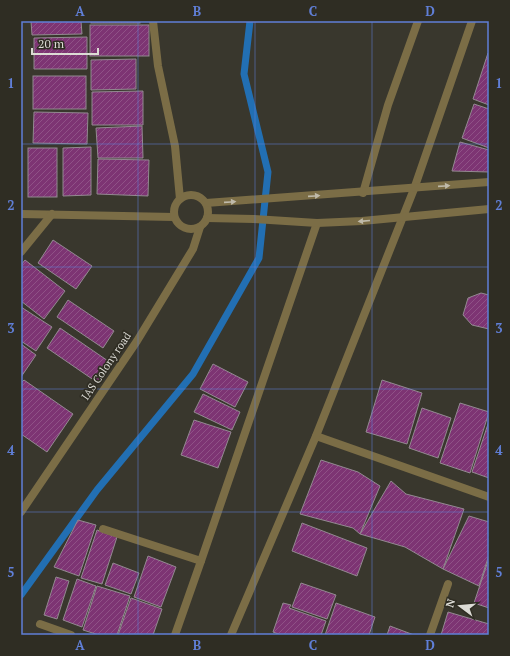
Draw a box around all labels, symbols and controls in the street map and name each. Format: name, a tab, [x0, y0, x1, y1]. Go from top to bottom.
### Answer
text: A	[75, 2, 85, 20]
text: B	[193, 2, 201, 20]
text: C	[309, 2, 317, 20]
text: D	[425, 2, 435, 20]
scale bar	[32, 30, 98, 56]
text: 20 m	[38, 36, 65, 51]
text: 1	[7, 74, 15, 92]
text: 1	[495, 74, 503, 92]
one-way arrow	[438, 183, 450, 190]
one-way arrow	[308, 192, 320, 199]
text: 2	[7, 196, 15, 214]
text: 2	[495, 196, 503, 214]
one-way arrow	[224, 198, 236, 205]
one-way arrow	[358, 217, 370, 224]
text: 3	[7, 319, 15, 337]
text: 3	[495, 319, 503, 337]
street label: IAS Colony road	[78, 329, 134, 403]
text: 4	[7, 441, 15, 459]
text: 4	[495, 441, 503, 459]
text: 5	[7, 563, 15, 581]
text: 5	[495, 563, 503, 581]
north arrow	[440, 586, 480, 626]
text: N	[443, 597, 458, 609]
text: A	[75, 636, 85, 654]
text: B	[193, 636, 201, 654]
text: C	[309, 636, 317, 654]
text: D	[425, 636, 435, 654]

